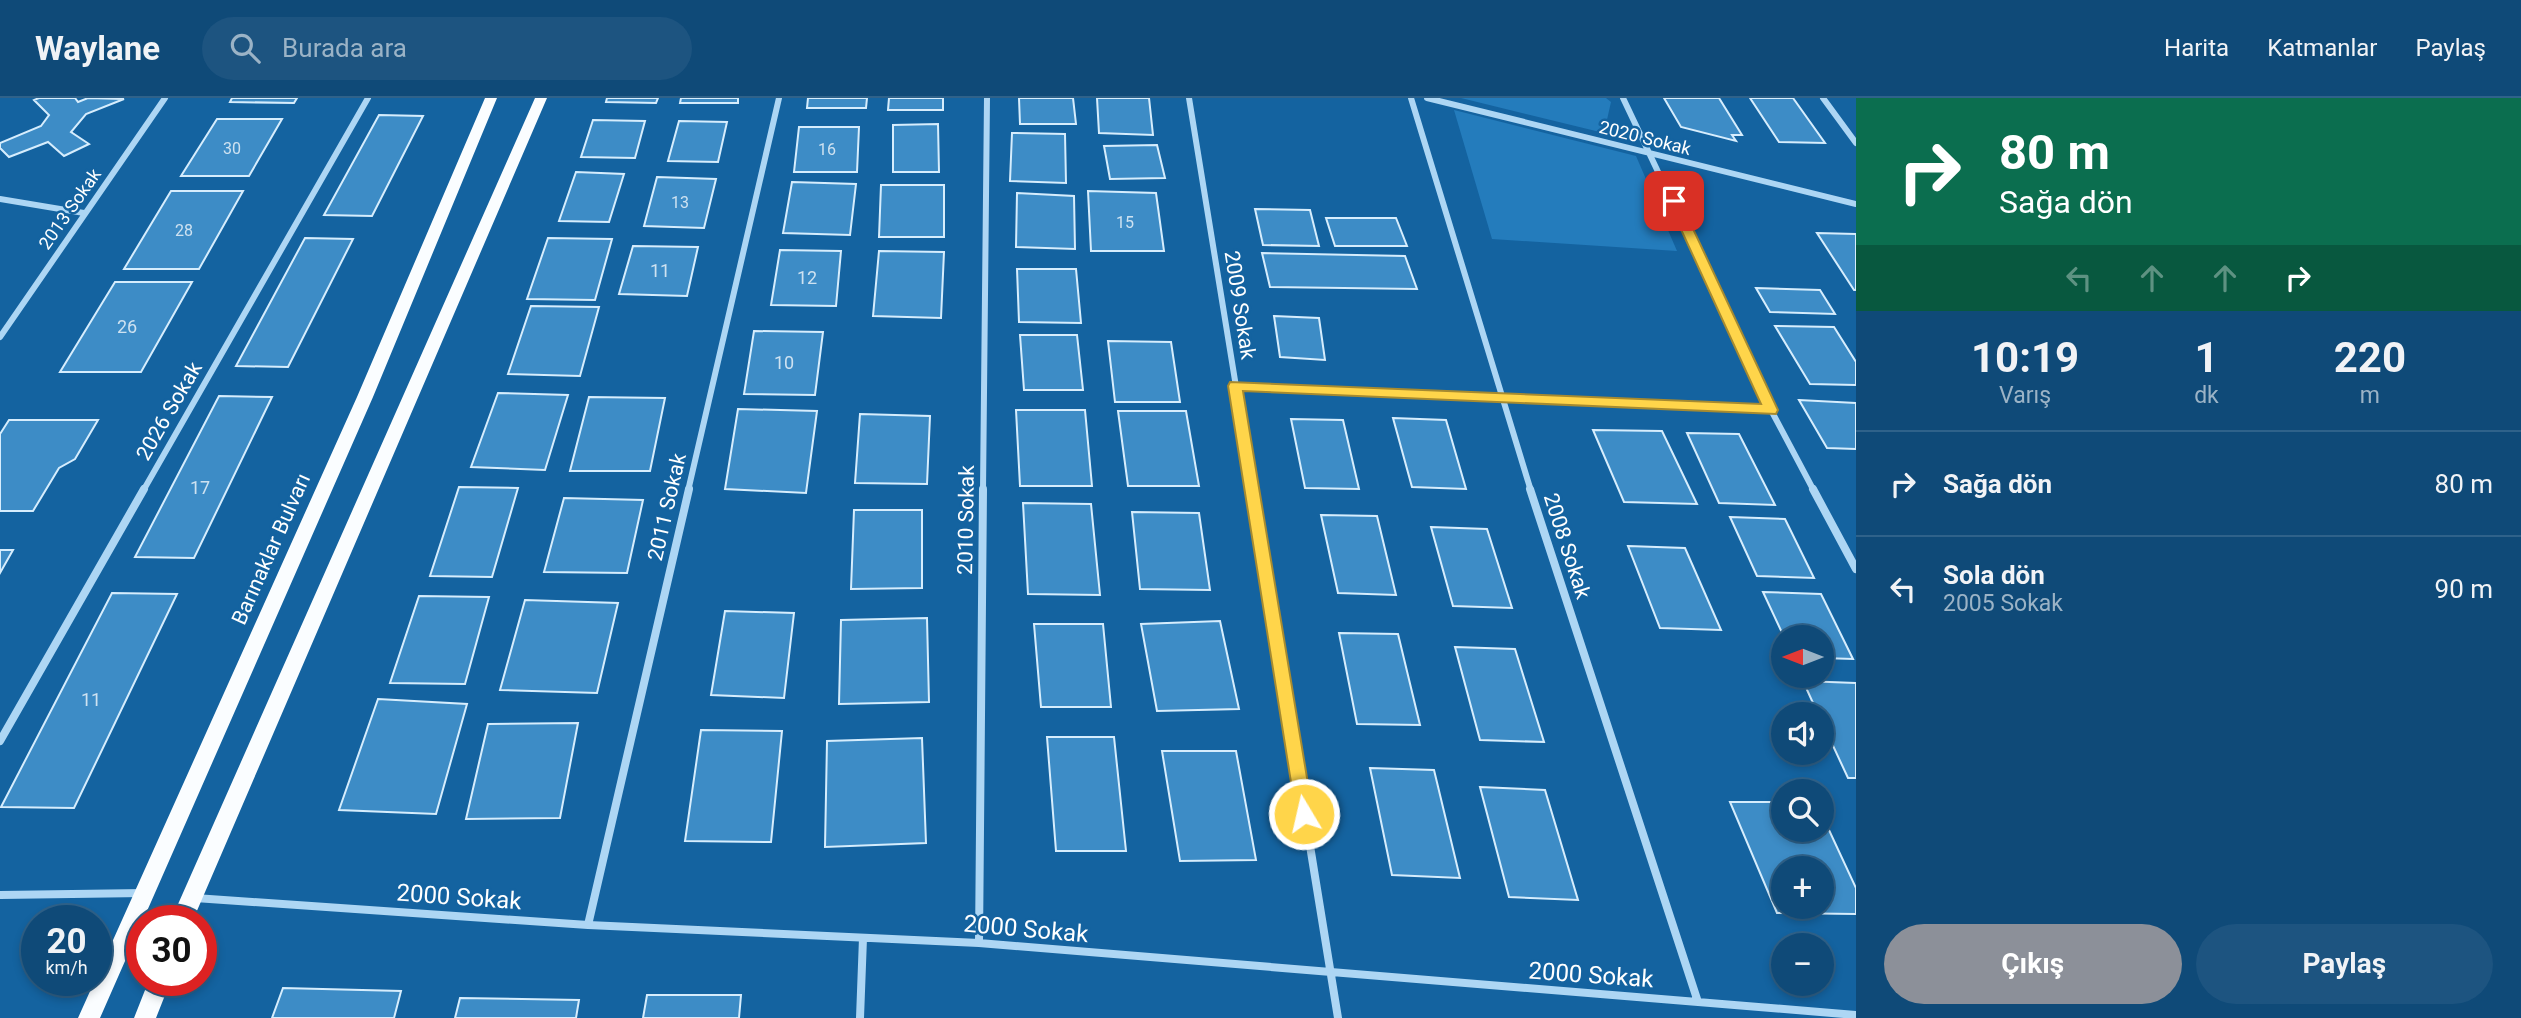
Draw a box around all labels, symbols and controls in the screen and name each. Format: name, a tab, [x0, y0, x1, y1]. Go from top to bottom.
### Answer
search box	[202, 17, 692, 80]
text: Waylane	[35, 29, 160, 68]
icon: search	[226, 29, 264, 67]
text: Burada ara	[282, 33, 407, 63]
text: Harita	[2164, 34, 2229, 62]
text: Katmanlar	[2267, 34, 2377, 62]
text: Paylaş	[2415, 34, 2486, 62]
street label: 2020 Sokak	[1597, 116, 1694, 159]
text: 80 m	[1999, 124, 2110, 181]
icon: right	[1884, 126, 1975, 217]
house number: 30	[223, 139, 241, 158]
house number: 16	[818, 140, 836, 159]
street label: 2013 Sokak	[34, 164, 106, 253]
pin	[1644, 171, 1704, 231]
icon: arrive	[1655, 182, 1693, 220]
text: Sağa dön	[1999, 183, 2133, 221]
house number: 13	[671, 193, 689, 212]
house number: 15	[1116, 213, 1134, 232]
house number: 28	[175, 221, 193, 240]
street label: 2009 Sokak	[1220, 249, 1260, 361]
icon: left	[2060, 259, 2098, 297]
icon: ahead	[2133, 259, 2171, 297]
icon: ahead	[2206, 259, 2244, 297]
icon: right	[2279, 259, 2317, 297]
house number: 11	[650, 260, 670, 281]
house number: 12	[797, 267, 817, 288]
house number: 26	[117, 316, 137, 337]
text: 10:19	[1971, 333, 2079, 382]
text: 1	[2194, 333, 2219, 382]
text: 220	[2334, 333, 2406, 382]
house number: 10	[774, 352, 794, 373]
street label: 2026 Sokak	[131, 357, 207, 464]
text: Varış	[1999, 382, 2051, 409]
text: dk	[2194, 382, 2219, 409]
text: m	[2360, 382, 2380, 409]
street label: 2011 Sokak	[643, 451, 691, 563]
street label: 2010 Sokak	[953, 465, 979, 575]
icon: right	[1884, 465, 1922, 503]
text: Sağa dön	[1943, 469, 2052, 499]
text: 80 m	[2435, 469, 2493, 499]
street label: Barınaklar Bulvarı	[227, 470, 315, 628]
house number: 17	[190, 477, 210, 498]
street label: 2008 Sokak	[1539, 490, 1595, 602]
text: Sola dön	[1943, 560, 2045, 590]
icon: left	[1884, 570, 1922, 608]
text: 90 m	[2435, 574, 2493, 604]
text: 2005 Sokak	[1943, 590, 2063, 617]
north arrow	[1771, 625, 1834, 688]
map controls	[1771, 625, 1834, 996]
house number: 11	[81, 689, 101, 710]
button: sound	[1771, 702, 1834, 765]
position arrow	[1267, 777, 1341, 851]
button: search	[1771, 779, 1834, 842]
button: +	[1771, 856, 1834, 919]
street label: 2000 Sokak	[396, 879, 523, 915]
speed limit sign: 30	[126, 905, 217, 996]
street label: 2000 Sokak	[962, 910, 1090, 948]
text: 20	[46, 921, 87, 962]
button: Çıkış	[1884, 924, 2182, 1004]
button: Paylaş	[2196, 924, 2493, 1004]
button: −	[1771, 933, 1834, 996]
text: km/h	[45, 957, 88, 978]
street label: 2000 Sokak	[1528, 957, 1655, 993]

